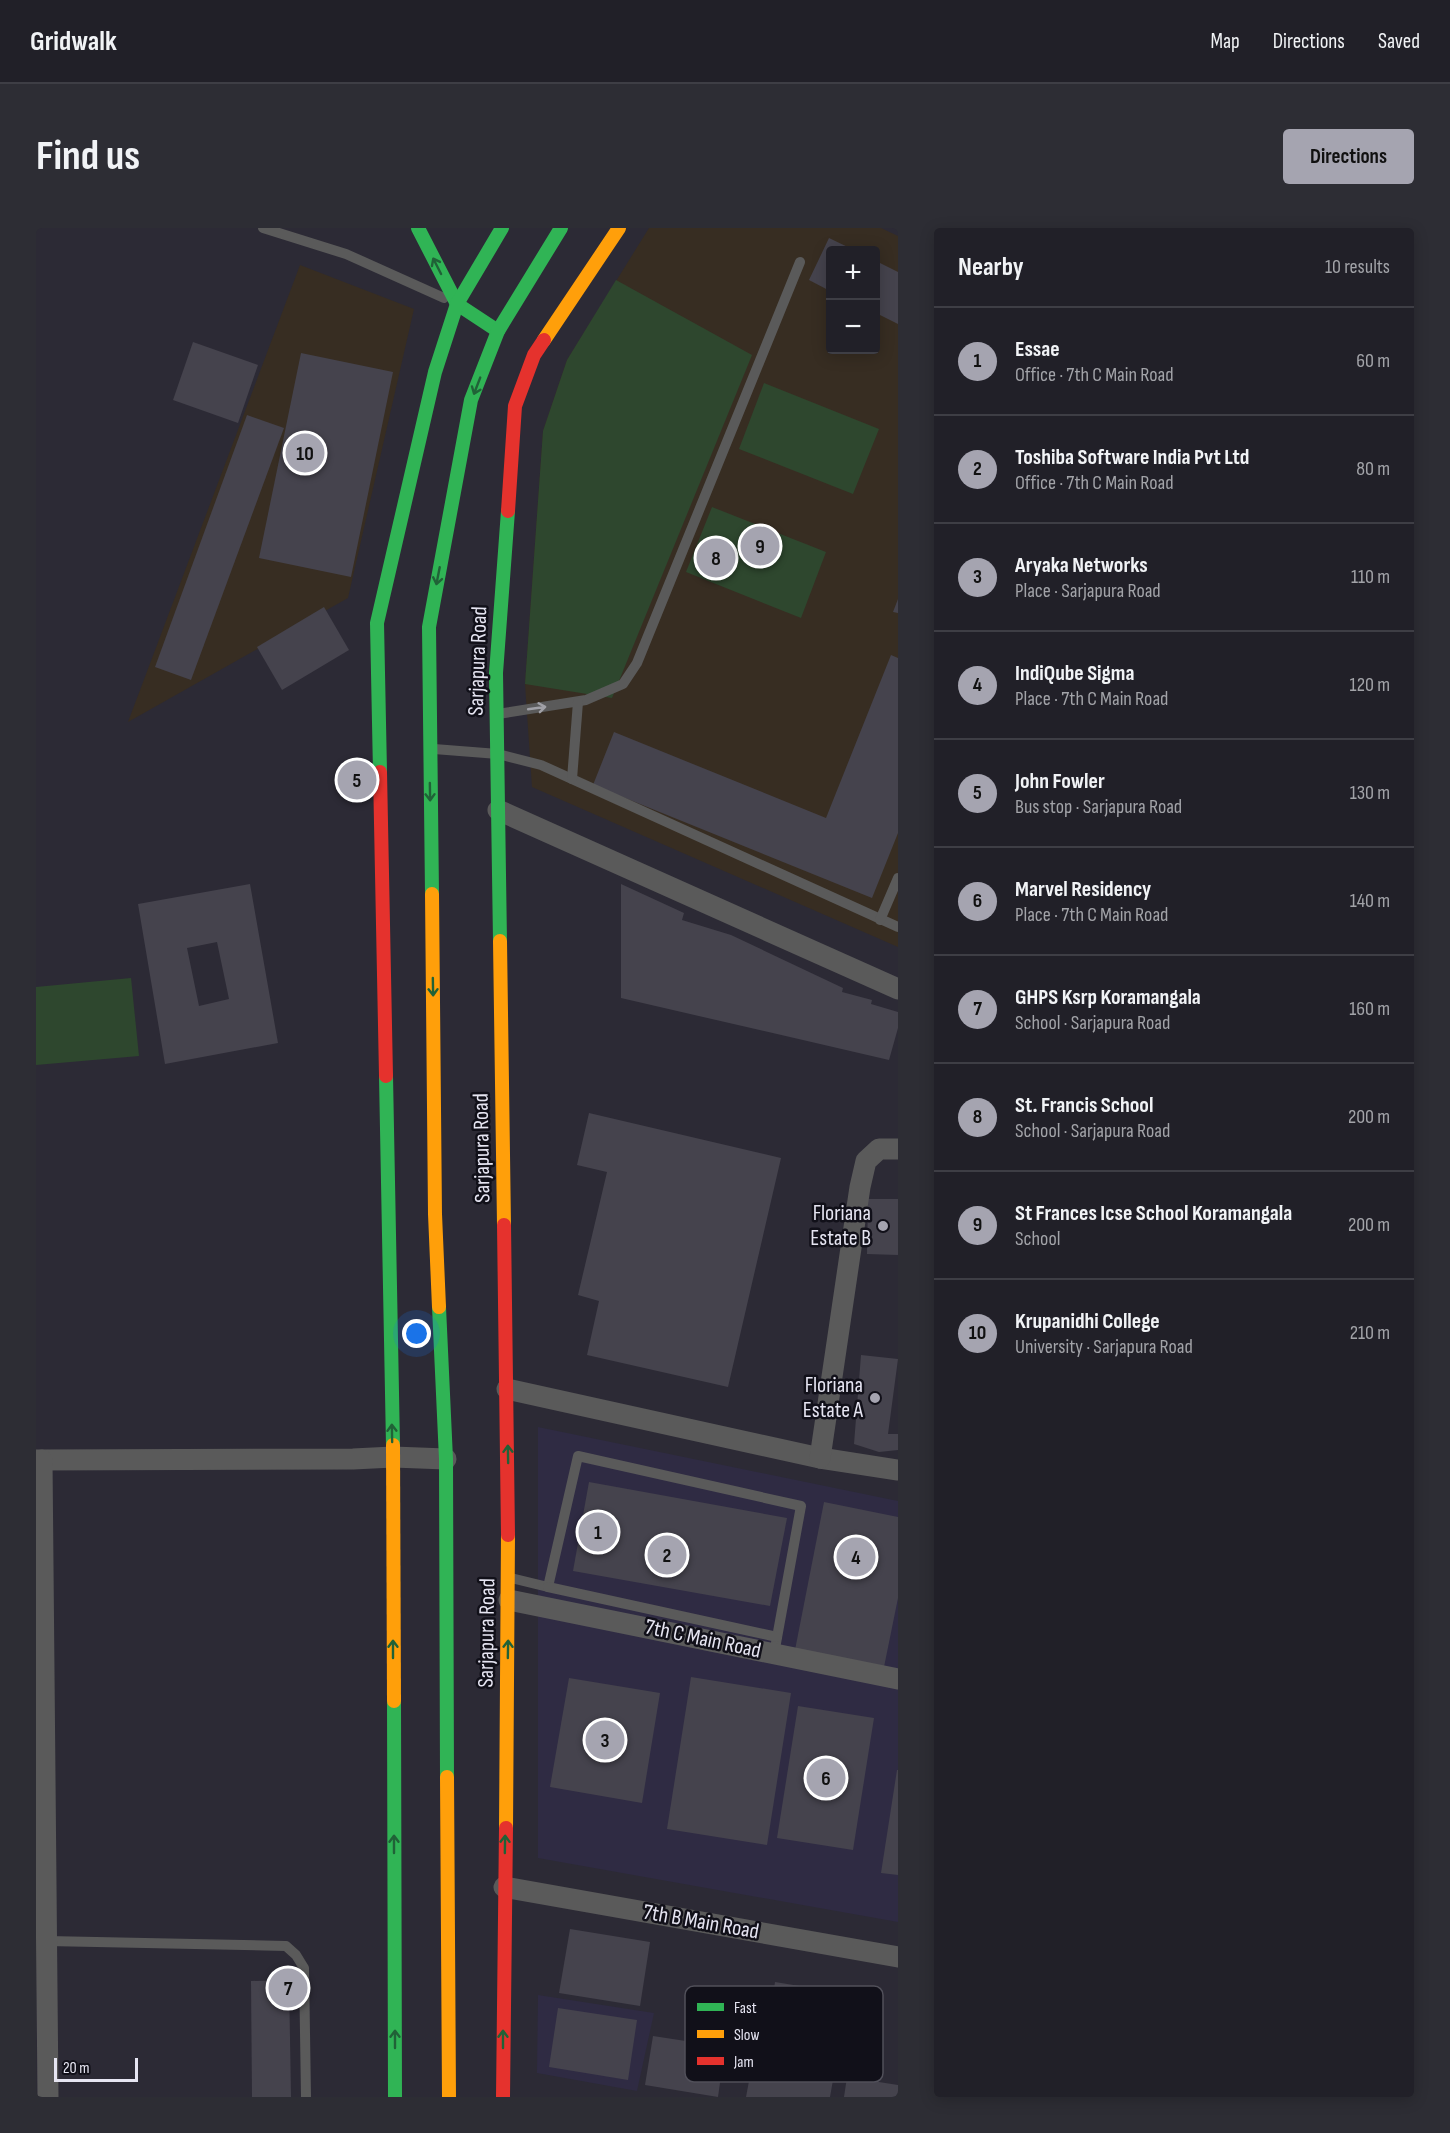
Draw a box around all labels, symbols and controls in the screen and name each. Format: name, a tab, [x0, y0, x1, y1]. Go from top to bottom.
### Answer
text: Gridwalk	[30, 25, 117, 58]
text: Map	[1210, 29, 1240, 54]
text: Directions	[1273, 29, 1345, 54]
text: Saved	[1378, 29, 1420, 54]
button: Directions	[1283, 129, 1414, 184]
text: Find us	[36, 131, 140, 182]
map controls	[826, 246, 880, 354]
button: +	[826, 246, 880, 300]
text: Nearby	[958, 252, 1024, 283]
text: 10 results	[1325, 255, 1390, 279]
one-way arrow	[431, 258, 443, 275]
button: −	[826, 300, 880, 354]
text: Essae	[1015, 336, 1060, 363]
text: 1	[974, 349, 981, 373]
text: 60 m	[1356, 349, 1390, 373]
text: Office · 7th C Main Road	[1015, 363, 1174, 387]
one-way arrow	[470, 376, 481, 394]
pin: 10	[286, 430, 324, 476]
text: Toshiba Software India Pvt Ltd	[1015, 444, 1249, 471]
text: 2	[973, 457, 982, 481]
text: 80 m	[1356, 457, 1390, 481]
text: Office · 7th C Main Road	[1015, 471, 1174, 495]
pin: 9	[740, 524, 780, 568]
pin: 8	[696, 536, 736, 580]
text: Aryaka Networks	[1015, 552, 1148, 579]
text: 3	[973, 565, 982, 589]
text: 110 m	[1351, 565, 1390, 589]
one-way arrow	[432, 566, 443, 586]
text: Place · Sarjapura Road	[1015, 579, 1161, 603]
street label: Sarjapura Road	[463, 606, 493, 716]
text: IndiQube Sigma	[1015, 660, 1134, 687]
text: 4	[973, 673, 982, 697]
text: 120 m	[1350, 673, 1390, 697]
text: Place · 7th C Main Road	[1015, 687, 1168, 711]
one-way arrow	[527, 703, 546, 714]
pin: 5	[338, 758, 376, 802]
text: John Fowler	[1015, 768, 1105, 795]
one-way arrow	[425, 781, 436, 801]
text: 5	[973, 781, 982, 805]
text: 130 m	[1350, 781, 1390, 805]
text: Bus stop · Sarjapura Road	[1015, 795, 1182, 819]
text: Marvel Residency	[1015, 876, 1151, 903]
text: 6	[973, 889, 982, 913]
text: 140 m	[1350, 889, 1390, 913]
text: Place · 7th C Main Road	[1015, 903, 1168, 927]
one-way arrow	[427, 976, 439, 996]
text: GHPS Ksrp Koramangala	[1015, 984, 1201, 1011]
text: 7	[973, 997, 982, 1021]
text: 160 m	[1349, 997, 1390, 1021]
text: School · Sarjapura Road	[1015, 1011, 1170, 1035]
text: St. Francis School	[1015, 1092, 1153, 1119]
street label: Sarjapura Road	[468, 1093, 496, 1203]
text: 8	[973, 1105, 982, 1129]
text: 200 m	[1348, 1105, 1390, 1129]
text: School · Sarjapura Road	[1015, 1119, 1170, 1143]
place label: Floriana Estate B	[810, 1200, 871, 1252]
text: St Frances Icse School Koramangala	[1015, 1200, 1292, 1227]
text: 9	[973, 1213, 982, 1237]
text: 200 m	[1348, 1213, 1390, 1237]
marker: Floriana Estate B	[876, 1219, 890, 1233]
text: School	[1015, 1227, 1060, 1251]
text: Krupanidhi College	[1015, 1308, 1160, 1335]
your location	[402, 1319, 431, 1348]
text: 10	[969, 1321, 986, 1345]
text: 210 m	[1350, 1321, 1390, 1345]
text: University · Sarjapura Road	[1015, 1335, 1193, 1359]
place label: Floriana Estate A	[803, 1372, 864, 1424]
marker: Floriana Estate A	[868, 1391, 882, 1405]
one-way arrow	[386, 1423, 398, 1443]
one-way arrow	[502, 1444, 514, 1464]
pin: 1	[578, 1510, 618, 1554]
pin: 2	[648, 1532, 686, 1578]
pin: 4	[836, 1534, 876, 1580]
street label: Sarjapura Road	[473, 1578, 501, 1688]
street label: 7th C Main Road	[642, 1614, 764, 1664]
one-way arrow	[387, 1639, 399, 1659]
one-way arrow	[502, 1639, 514, 1659]
pin: 3	[586, 1718, 624, 1762]
pin: 6	[806, 1756, 846, 1800]
one-way arrow	[388, 1834, 400, 1854]
one-way arrow	[499, 1834, 511, 1854]
street label: 7th B Main Road	[641, 1899, 761, 1945]
pin: 7	[268, 1966, 308, 2010]
legend	[685, 1986, 883, 2082]
text: Fast	[734, 1999, 757, 2018]
text: Slow	[734, 2026, 759, 2045]
one-way arrow	[389, 2029, 401, 2049]
one-way arrow	[497, 2029, 509, 2049]
text: Jam	[733, 2053, 754, 2072]
scale bar	[54, 2055, 138, 2082]
text: 20 m	[63, 2059, 90, 2078]

